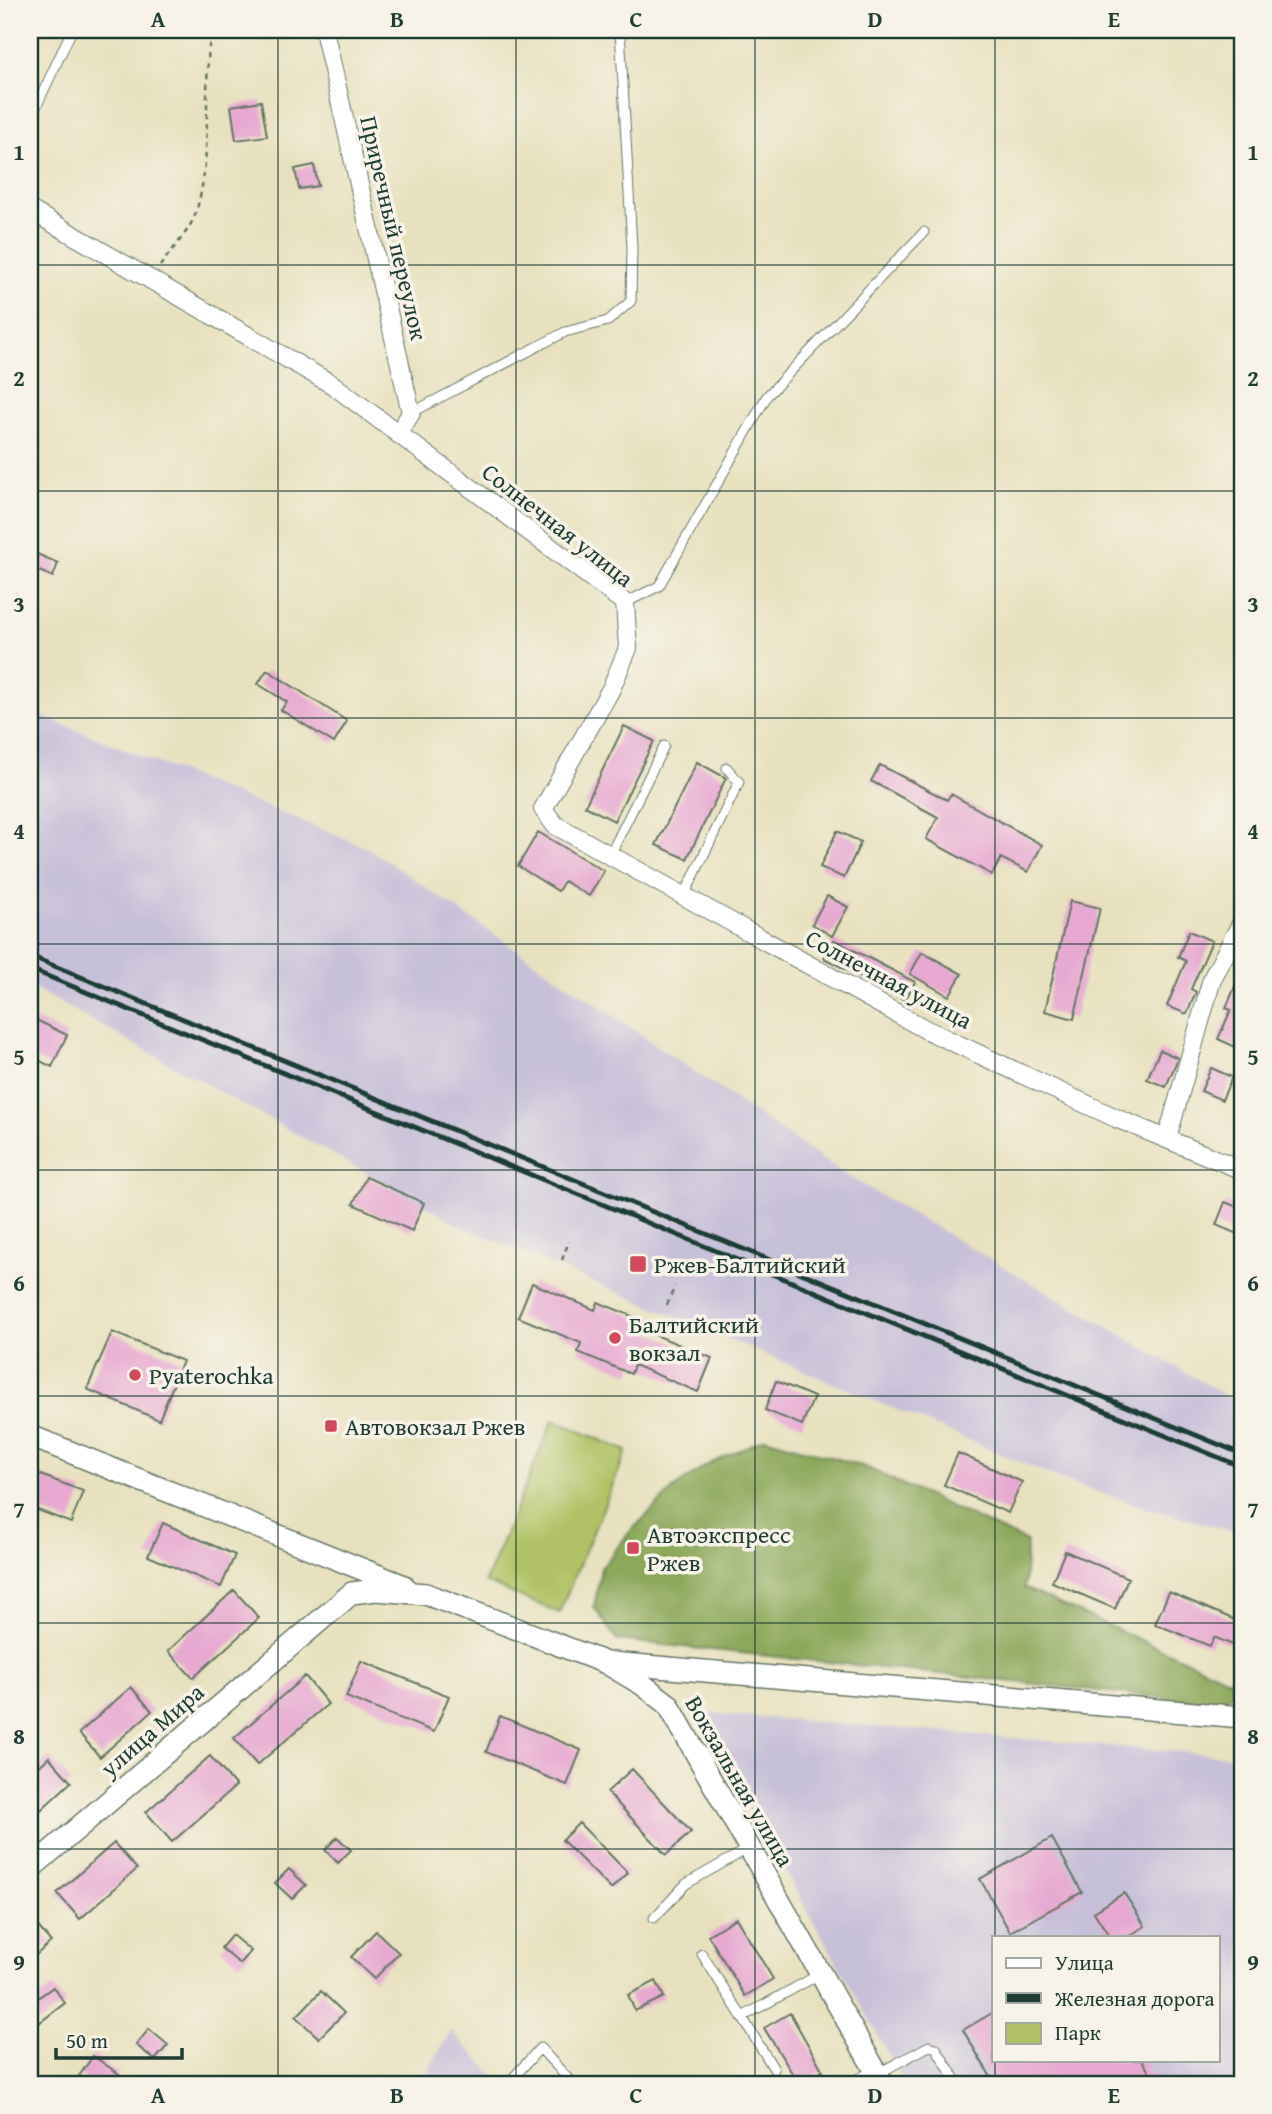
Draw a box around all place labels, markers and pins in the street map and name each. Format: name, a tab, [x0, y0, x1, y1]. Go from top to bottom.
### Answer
place label: Ржев-Балтийский	[654, 1247, 846, 1282]
marker: Ржев-Балтийский	[628, 1254, 648, 1274]
place label: Балтийский вокзал	[629, 1307, 759, 1370]
marker: Балтийский вокзал	[607, 1330, 623, 1346]
place label: Pyaterochka	[149, 1358, 274, 1393]
marker: Pyaterochka	[127, 1367, 143, 1383]
place label: Автовокзал Ржев	[345, 1409, 525, 1444]
marker: Автовокзал Ржев	[323, 1418, 339, 1434]
place label: Автоэкспресс Ржев	[647, 1517, 791, 1580]
marker: Автоэкспресс Ржев	[625, 1540, 641, 1556]

